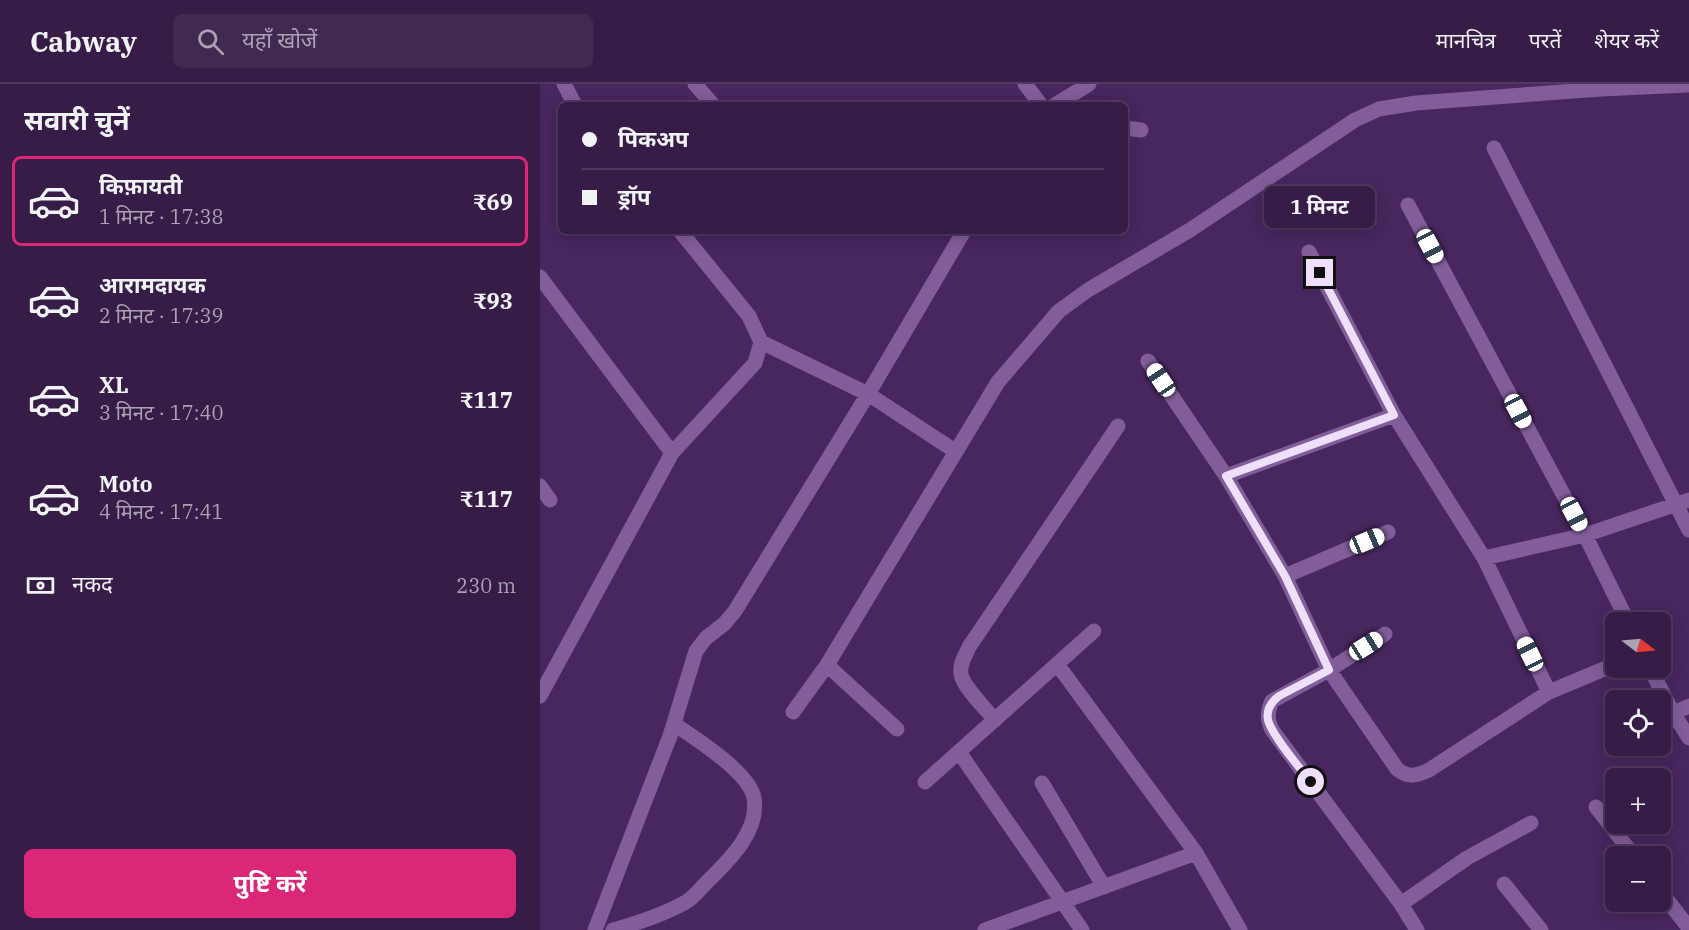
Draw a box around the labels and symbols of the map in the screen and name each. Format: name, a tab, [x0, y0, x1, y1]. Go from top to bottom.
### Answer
callout: 1 मिनट	[1264, 186, 1376, 228]
car	[1414, 226, 1446, 266]
route end	[1306, 259, 1333, 286]
car	[1143, 360, 1179, 400]
car	[1502, 391, 1534, 431]
car	[1558, 494, 1590, 534]
car	[1347, 526, 1387, 556]
north arrow	[1605, 612, 1671, 678]
car	[1346, 629, 1386, 663]
car	[1514, 634, 1546, 674]
route start	[1297, 768, 1324, 795]

